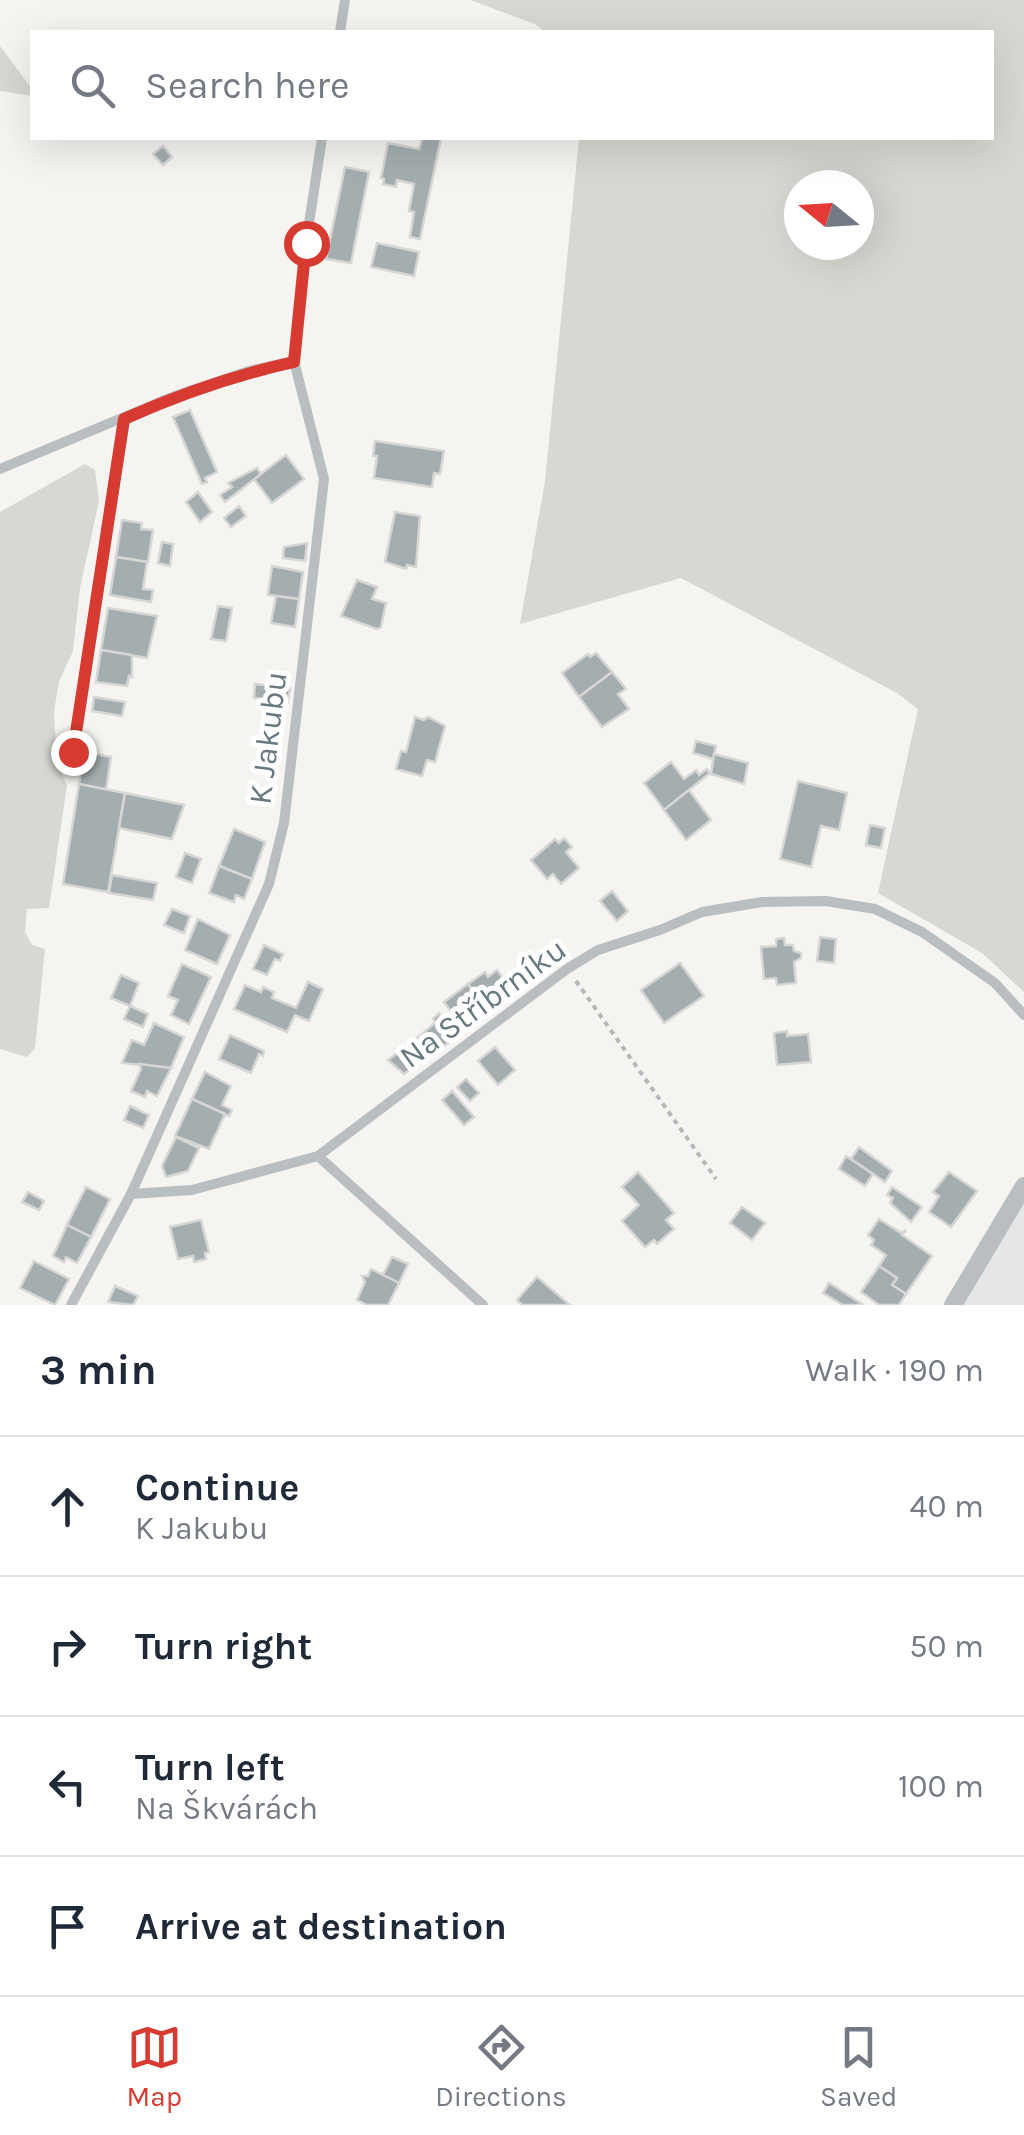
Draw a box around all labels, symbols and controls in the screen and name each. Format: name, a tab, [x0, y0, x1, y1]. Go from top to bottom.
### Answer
search box	[30, 30, 994, 140]
icon: search	[65, 58, 120, 113]
text: Search here	[145, 63, 349, 108]
north arrow	[784, 170, 874, 260]
route start	[284, 221, 330, 267]
street label: K Jakubu	[242, 670, 294, 806]
route end	[51, 730, 97, 776]
street label: Na Stříbrníku	[393, 930, 573, 1076]
text: 3 min	[40, 1345, 157, 1395]
text: Walk · 190 m	[805, 1352, 984, 1389]
text: Continue	[135, 1465, 299, 1510]
icon: ahead	[40, 1479, 95, 1534]
text: 40 m	[910, 1488, 984, 1525]
text: K Jakubu	[135, 1510, 268, 1547]
icon: right	[40, 1619, 95, 1674]
text: Turn right	[135, 1624, 312, 1669]
text: 50 m	[909, 1628, 984, 1665]
text: Turn left	[135, 1745, 285, 1790]
icon: left	[40, 1759, 95, 1814]
text: 100 m	[898, 1768, 984, 1805]
text: Na Škvárách	[135, 1790, 318, 1827]
icon: arrive	[40, 1899, 95, 1954]
text: Arrive at destination	[135, 1904, 507, 1949]
tab: Map	[127, 2020, 182, 2113]
tab: Directions	[435, 2020, 567, 2113]
tab: Saved	[820, 2020, 897, 2113]

